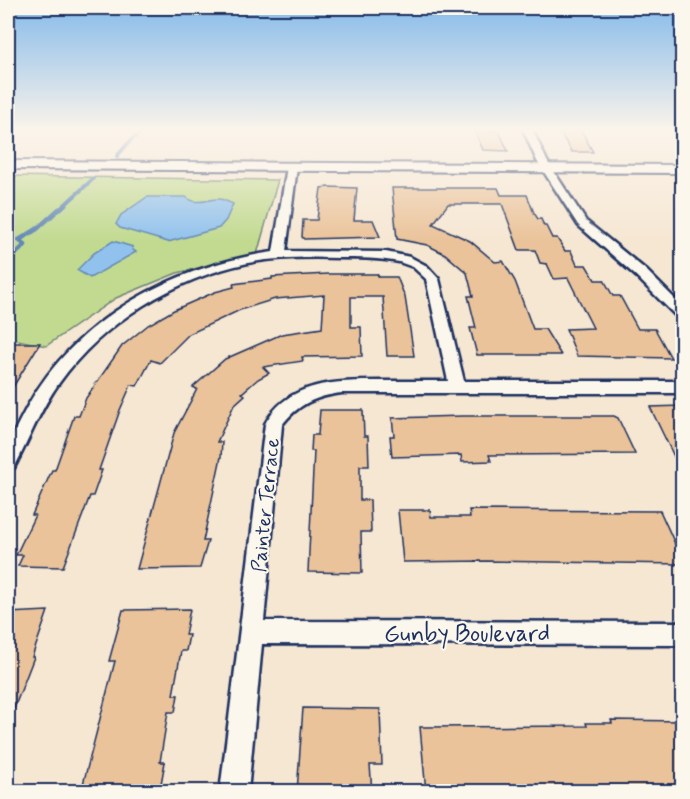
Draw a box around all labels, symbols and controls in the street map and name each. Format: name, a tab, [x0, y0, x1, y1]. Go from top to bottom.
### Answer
street label: Painter Terrace	[246, 437, 287, 574]
street label: Gunby Boulevard	[384, 619, 550, 650]

